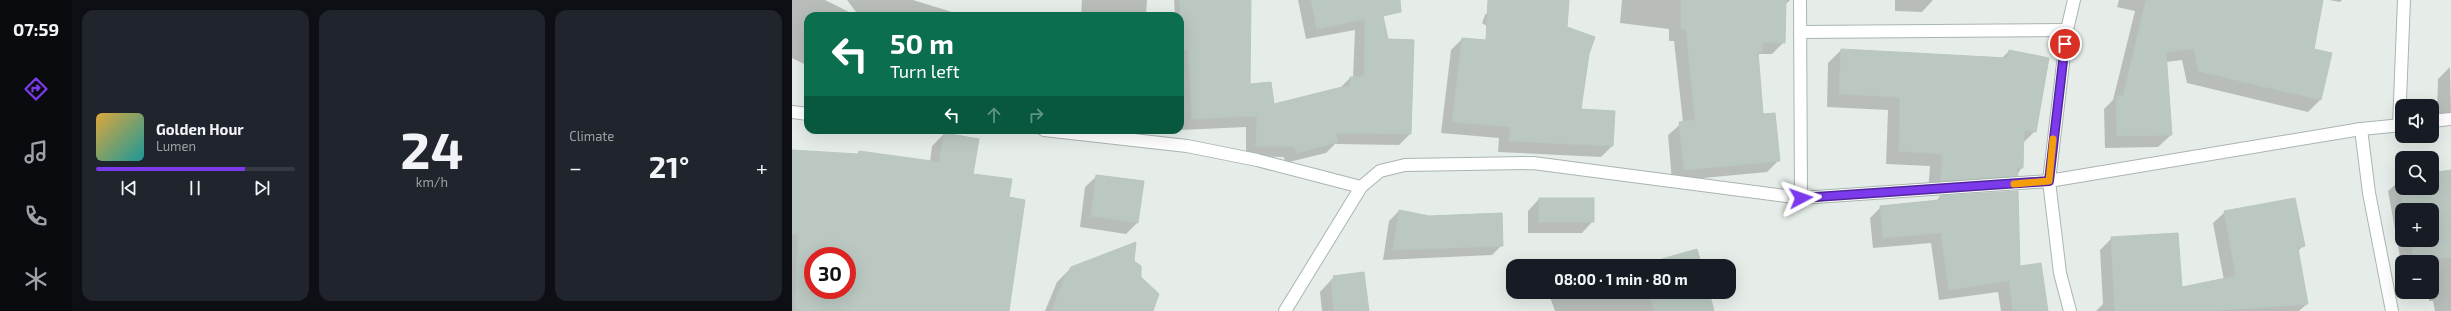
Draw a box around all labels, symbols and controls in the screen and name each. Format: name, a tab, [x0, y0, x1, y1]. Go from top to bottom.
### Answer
text: 07:59	[13, 18, 59, 40]
text: 50 m	[890, 26, 954, 60]
pin	[2048, 27, 2082, 61]
icon: left	[824, 28, 876, 80]
icon: arrive	[2054, 33, 2076, 55]
text: Turn left	[890, 60, 960, 82]
icon: directions	[22, 75, 50, 103]
map controls	[2395, 99, 2439, 299]
button: sound	[2395, 99, 2439, 143]
icon: left	[941, 104, 963, 126]
icon: ahead	[983, 104, 1005, 126]
icon: right	[1025, 104, 1047, 126]
text: 24	[400, 117, 464, 179]
text: Golden Hour	[156, 120, 244, 138]
text: Climate	[569, 128, 614, 144]
icon: music	[22, 138, 50, 166]
text: Lumen	[156, 138, 196, 154]
text: 21°	[649, 148, 689, 184]
button: search	[2395, 151, 2439, 195]
text: −	[569, 154, 582, 180]
text: +	[756, 154, 768, 180]
text: km/h	[416, 174, 448, 190]
icon: previous	[118, 177, 140, 199]
icon: pause	[184, 177, 206, 199]
icon: next	[251, 177, 273, 199]
position arrow	[1780, 177, 1822, 219]
icon: phone	[22, 202, 50, 230]
button: +	[2395, 203, 2439, 247]
speed limit sign: 30	[804, 247, 856, 299]
button: −	[2395, 255, 2439, 299]
icon: climate	[22, 265, 50, 293]
text: 08:00 · 1 min · 80 m	[1554, 270, 1688, 288]

